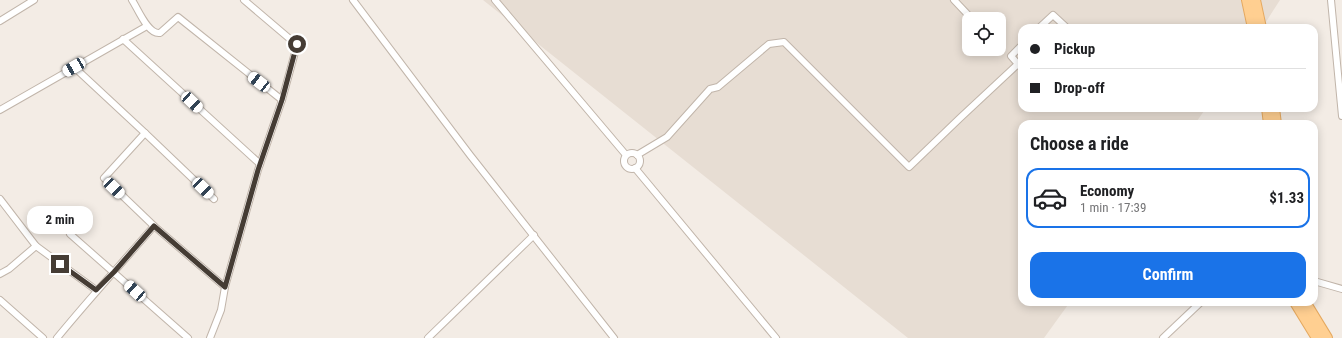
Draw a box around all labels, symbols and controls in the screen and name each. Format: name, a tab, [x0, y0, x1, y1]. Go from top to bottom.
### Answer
map controls	[962, 12, 1006, 56]
button: locate	[962, 12, 1006, 56]
route start	[288, 35, 306, 53]
text: Pickup	[1054, 40, 1095, 58]
car	[61, 56, 87, 78]
car	[246, 70, 272, 94]
text: Drop-off	[1054, 79, 1105, 97]
car	[179, 89, 205, 115]
text: Choose a ride	[1030, 133, 1129, 154]
car	[101, 175, 127, 201]
car	[190, 175, 216, 201]
icon: car	[1032, 180, 1068, 216]
text: Economy	[1080, 182, 1134, 200]
text: $1.33	[1269, 189, 1304, 207]
text: 1 min · 17:39	[1080, 200, 1146, 215]
callout: 2 min	[27, 206, 93, 234]
text: 2 min	[46, 212, 74, 227]
button: Confirm	[1030, 252, 1306, 298]
route end	[51, 255, 69, 273]
car	[122, 279, 148, 303]

